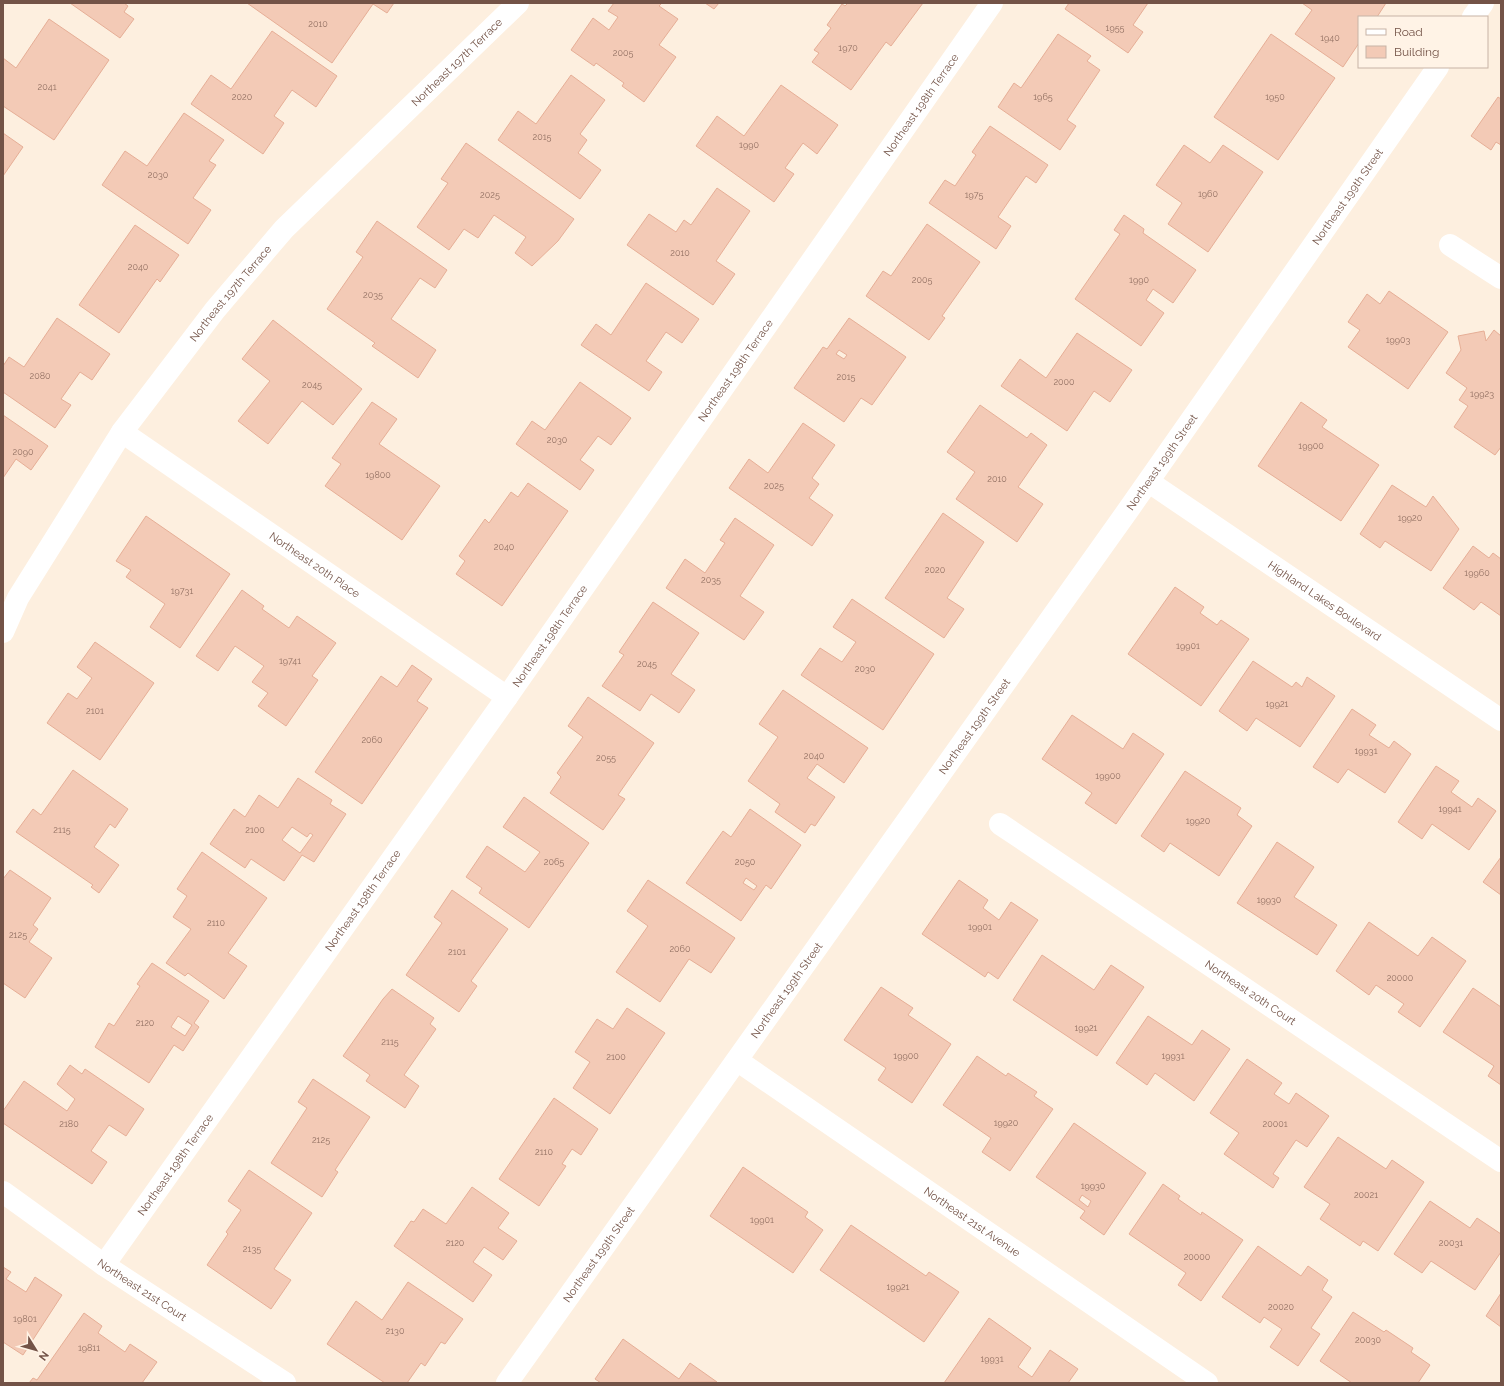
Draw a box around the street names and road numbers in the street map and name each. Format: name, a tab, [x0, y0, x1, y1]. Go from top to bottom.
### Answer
street label: Northeast 197th Terrace	[409, 15, 505, 109]
street label: Northeast 198th Terrace	[881, 51, 962, 159]
street label: Northeast 199th Street	[1310, 146, 1386, 247]
street label: Northeast 197th Terrace	[187, 243, 275, 344]
street label: Northeast 198th Terrace	[696, 317, 776, 424]
street label: Northeast 199th Street	[1124, 411, 1200, 513]
street label: Northeast 20th Place	[267, 529, 363, 601]
street label: Highland Lakes Boulevard	[1265, 558, 1383, 644]
street label: Northeast 198th Terrace	[510, 582, 591, 690]
street label: Northeast 199th Street	[936, 676, 1013, 777]
street label: Northeast 198th Terrace	[323, 847, 404, 954]
street label: Northeast 199th Street	[748, 940, 825, 1041]
street label: Northeast 20th Court	[1202, 958, 1299, 1028]
street label: Northeast 198th Terrace	[135, 1111, 216, 1218]
street label: Northeast 21st Avenue	[921, 1185, 1023, 1260]
street label: Northeast 199th Street	[561, 1204, 638, 1305]
street label: Northeast 21st Court	[95, 1256, 189, 1324]

